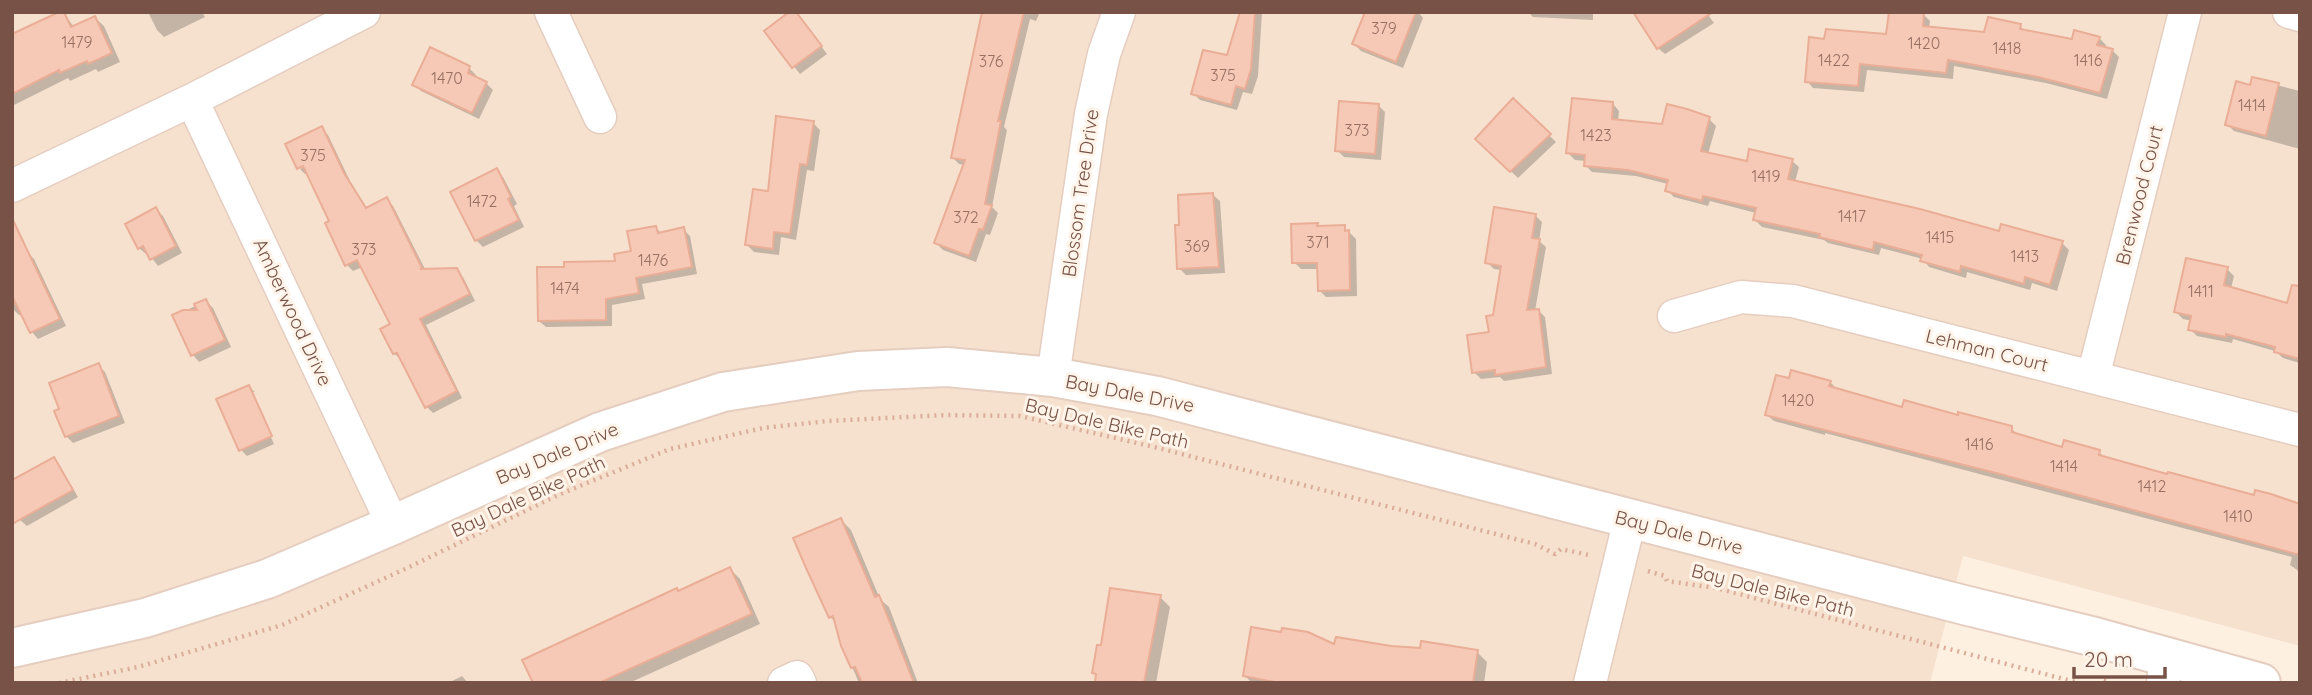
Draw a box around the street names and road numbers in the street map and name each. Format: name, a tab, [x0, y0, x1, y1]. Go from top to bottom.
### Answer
street label: Blossom Tree Drive	[1056, 107, 1104, 279]
street label: Brenwood Court	[2110, 123, 2168, 267]
street label: Amberwood Drive	[248, 235, 338, 389]
street label: Lehman Court	[1923, 323, 2051, 377]
street label: Bay Dale Drive	[1063, 369, 1197, 417]
street label: Bay Dale Bike Path	[1023, 392, 1191, 454]
street label: Bay Dale Drive	[492, 416, 622, 490]
street label: Bay Dale Bike Path	[447, 450, 609, 542]
street label: Bay Dale Drive	[1613, 505, 1745, 559]
street label: Bay Dale Bike Path	[1689, 558, 1857, 622]

